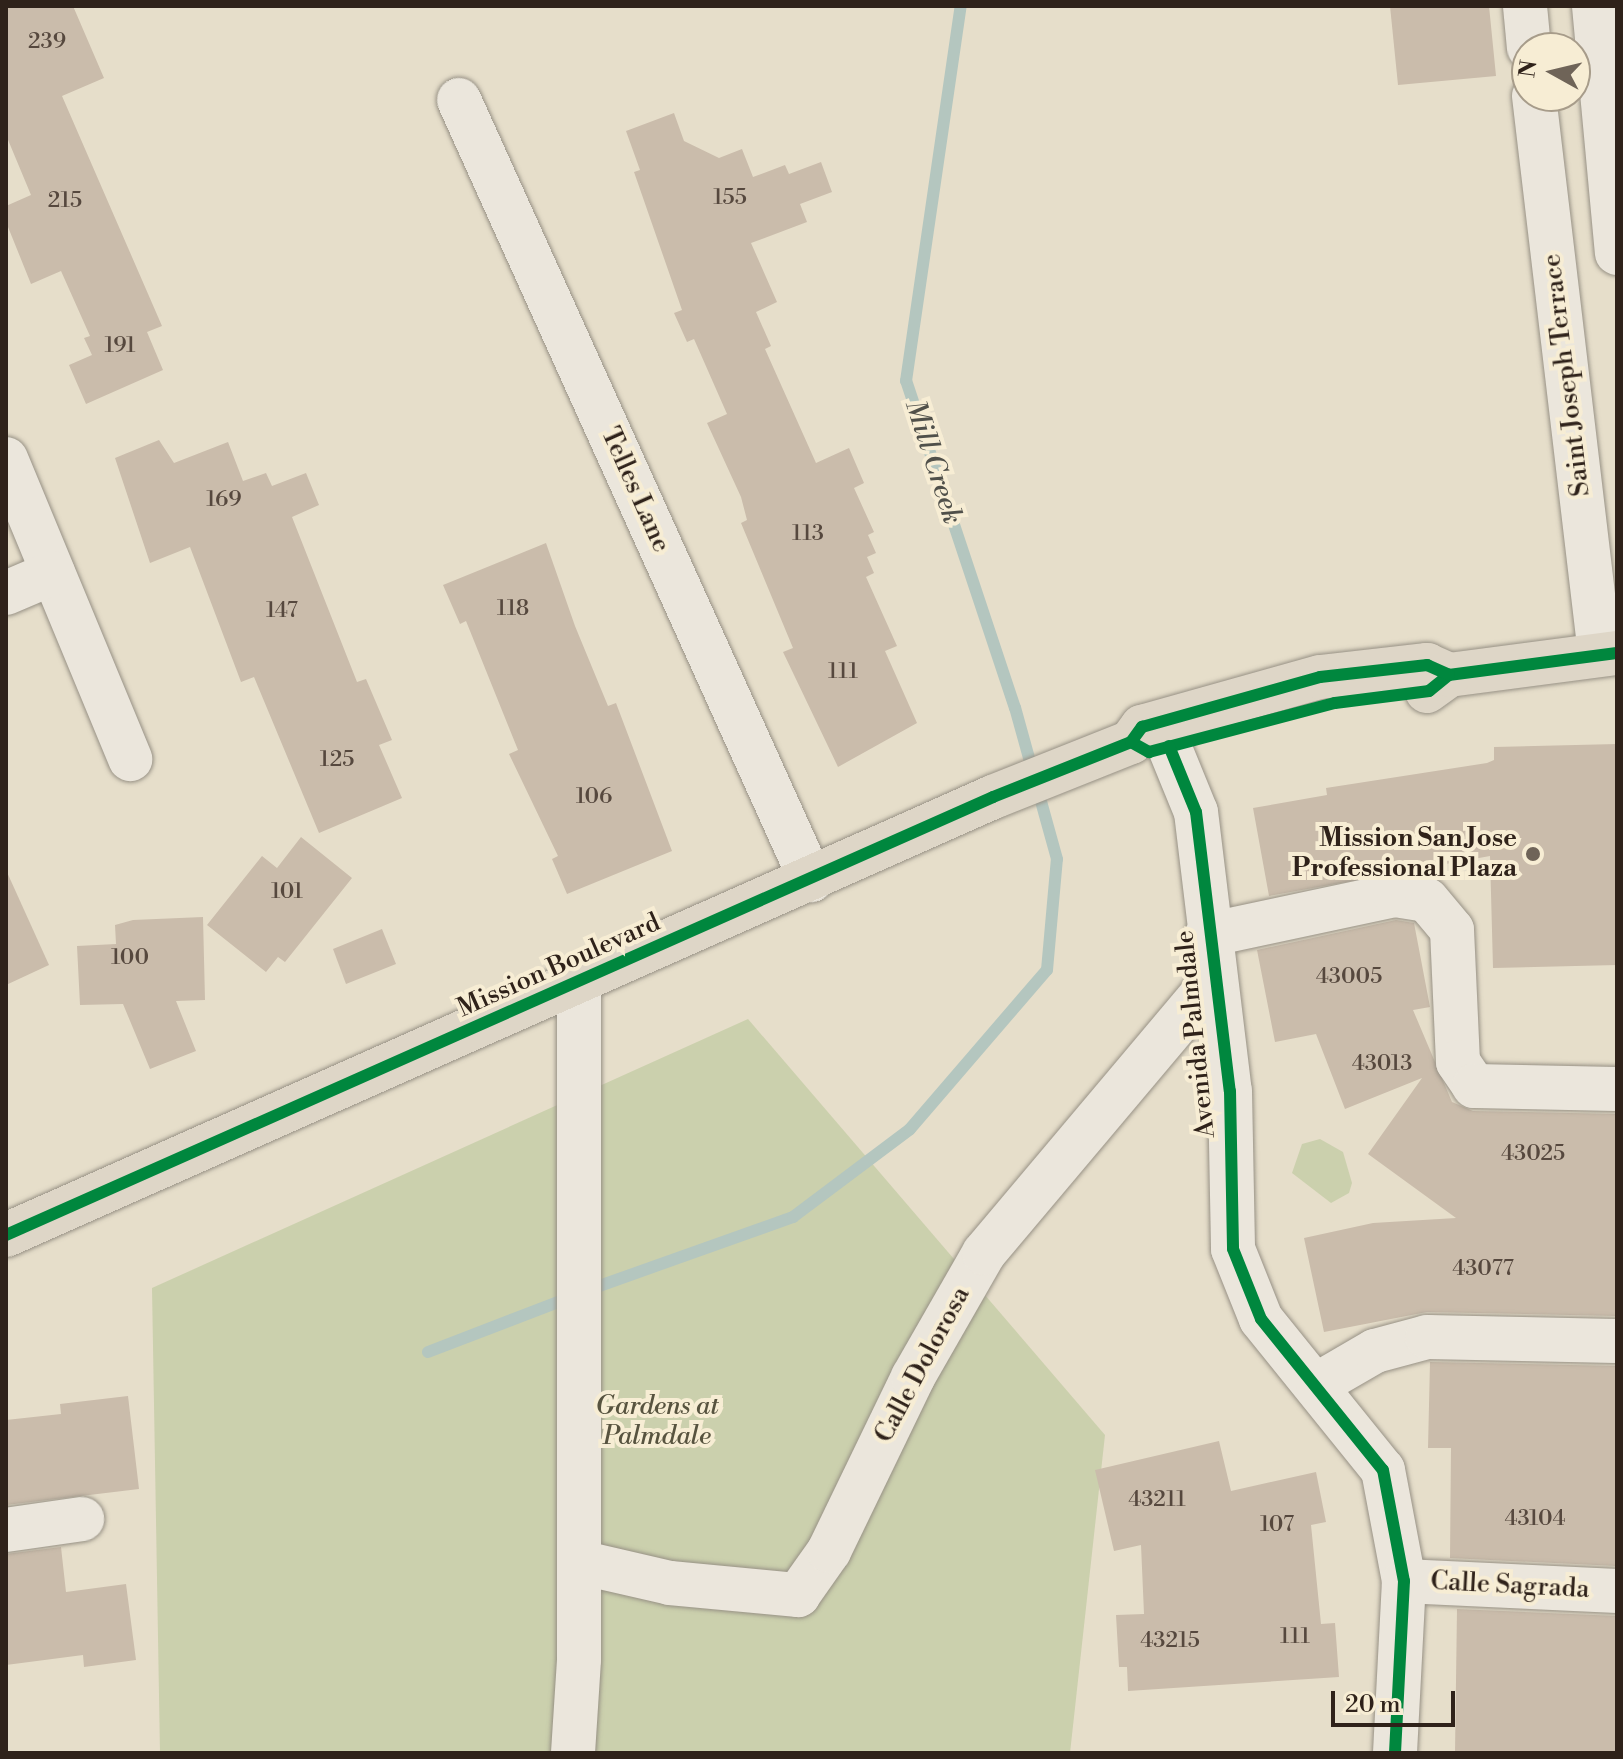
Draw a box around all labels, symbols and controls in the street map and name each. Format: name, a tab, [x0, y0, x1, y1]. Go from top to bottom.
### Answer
house number: 239	[28, 29, 66, 55]
north arrow	[1511, 32, 1591, 112]
text: N	[1514, 58, 1543, 79]
house number: 155	[713, 185, 747, 211]
house number: 215	[48, 188, 82, 214]
street label: Saint Joseph Terrace	[1537, 252, 1597, 498]
house number: 191	[105, 333, 135, 359]
water label: Mill Creek	[897, 396, 969, 528]
street label: Telles Lane	[594, 423, 676, 557]
house number: 169	[206, 487, 242, 513]
house number: 113	[792, 521, 824, 547]
house number: 118	[497, 596, 529, 622]
house number: 147	[266, 598, 298, 624]
house number: 111	[828, 659, 858, 685]
house number: 125	[320, 747, 354, 773]
house number: 106	[576, 784, 612, 810]
place label: Mission San Jose Professional Plaza	[1292, 823, 1517, 884]
marker: Mission San Jose Professional Plaza	[1524, 845, 1542, 863]
house number: 101	[271, 879, 303, 905]
street label: Mission Boulevard	[453, 907, 665, 1025]
street label: Avenida Palmdale	[1170, 929, 1222, 1139]
house number: 100	[111, 945, 149, 971]
house number: 43005	[1316, 964, 1382, 990]
house number: 43013	[1352, 1051, 1412, 1077]
house number: 43025	[1501, 1141, 1565, 1167]
house number: 43077	[1452, 1256, 1514, 1282]
street label: Calle Dolorosa	[869, 1282, 977, 1448]
park label: Gardens at Palmdale	[595, 1391, 719, 1452]
house number: 43211	[1128, 1487, 1186, 1513]
house number: 43104	[1504, 1506, 1566, 1532]
house number: 107	[1260, 1512, 1294, 1538]
street label: Calle Sagrada	[1430, 1566, 1590, 1606]
house number: 111	[1280, 1624, 1310, 1650]
house number: 43215	[1140, 1628, 1200, 1654]
scale bar	[1335, 1675, 1459, 1725]
text: 20 m	[1345, 1690, 1401, 1720]

